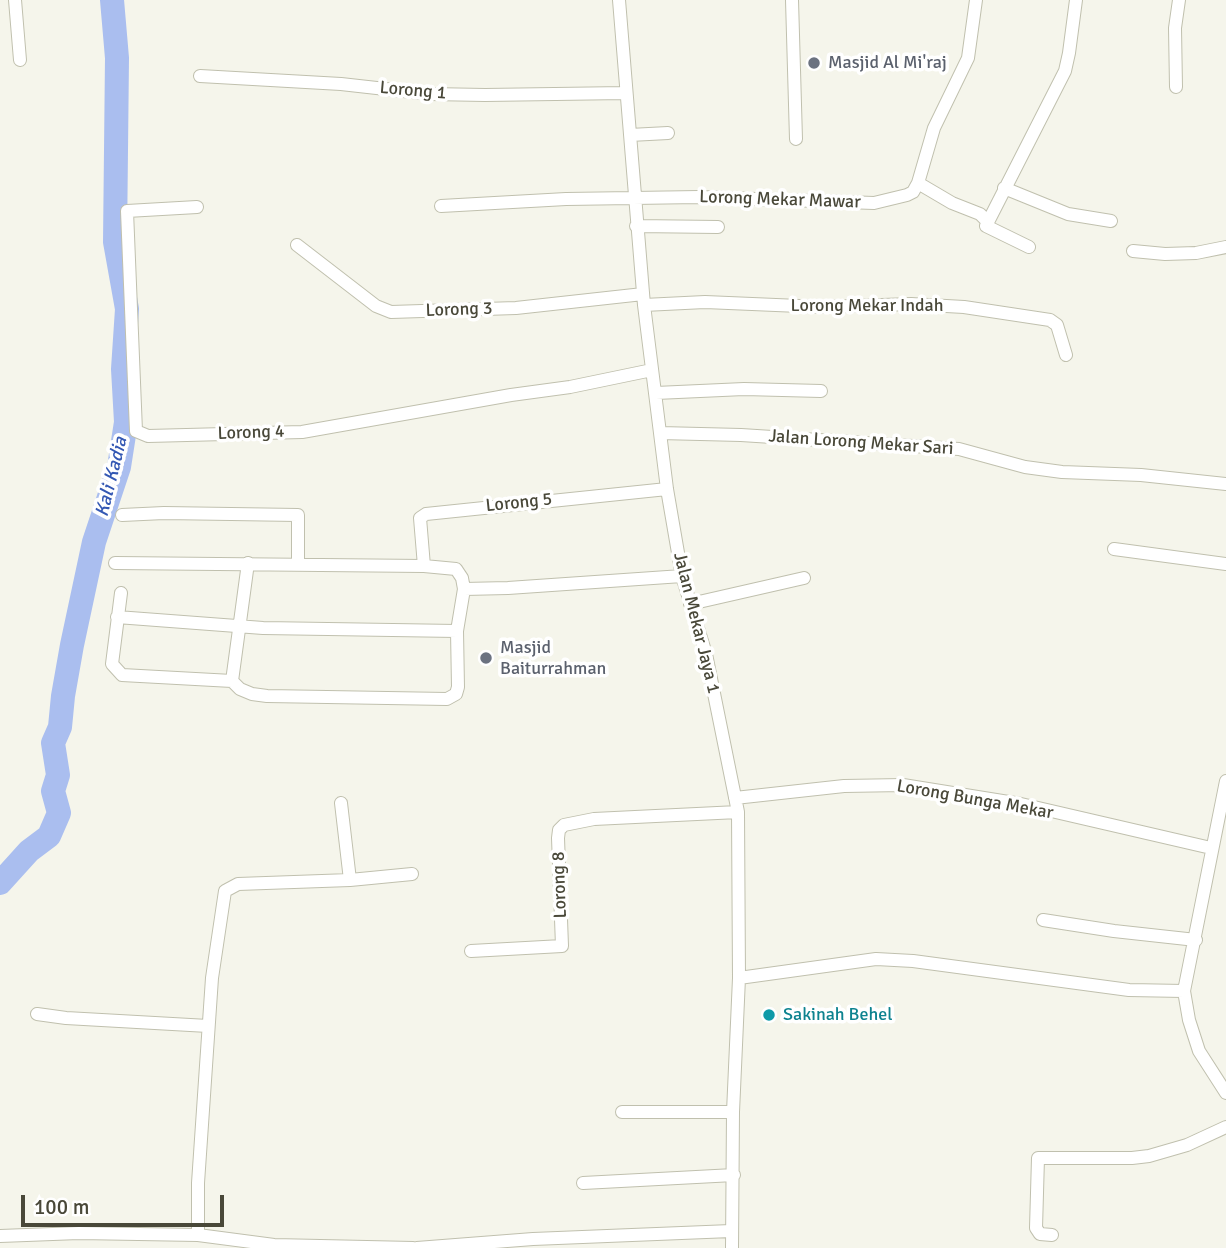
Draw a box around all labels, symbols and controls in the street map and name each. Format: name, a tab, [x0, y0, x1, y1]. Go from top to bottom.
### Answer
place label: Masjid Al Mi'raj	[828, 52, 947, 74]
marker: Masjid Al Mi'raj	[806, 55, 822, 71]
street label: Lorong 1	[379, 77, 447, 105]
street label: Lorong Mekar Mawar	[699, 186, 861, 214]
street label: Lorong Mekar Indah	[790, 295, 944, 317]
street label: Lorong 3	[425, 298, 493, 322]
street label: Lorong 4	[217, 421, 285, 445]
street label: Jalan Lorong Mekar Sari	[768, 426, 954, 460]
water label: Kali Kadia	[91, 435, 133, 519]
street label: Lorong 5	[485, 489, 553, 517]
street label: Jalan Mekar Jaya 1	[668, 550, 724, 696]
place label: Masjid Baiturrahman	[500, 637, 606, 680]
marker: Masjid Baiturrahman	[478, 650, 494, 666]
street label: Lorong Bunga Mekar	[895, 776, 1055, 824]
street label: Lorong 8	[548, 851, 572, 919]
place label: Sakinah Behel	[783, 1004, 893, 1026]
marker: Sakinah Behel	[761, 1007, 777, 1023]
scale bar	[24, 1182, 228, 1226]
text: 100 m	[34, 1194, 89, 1220]

